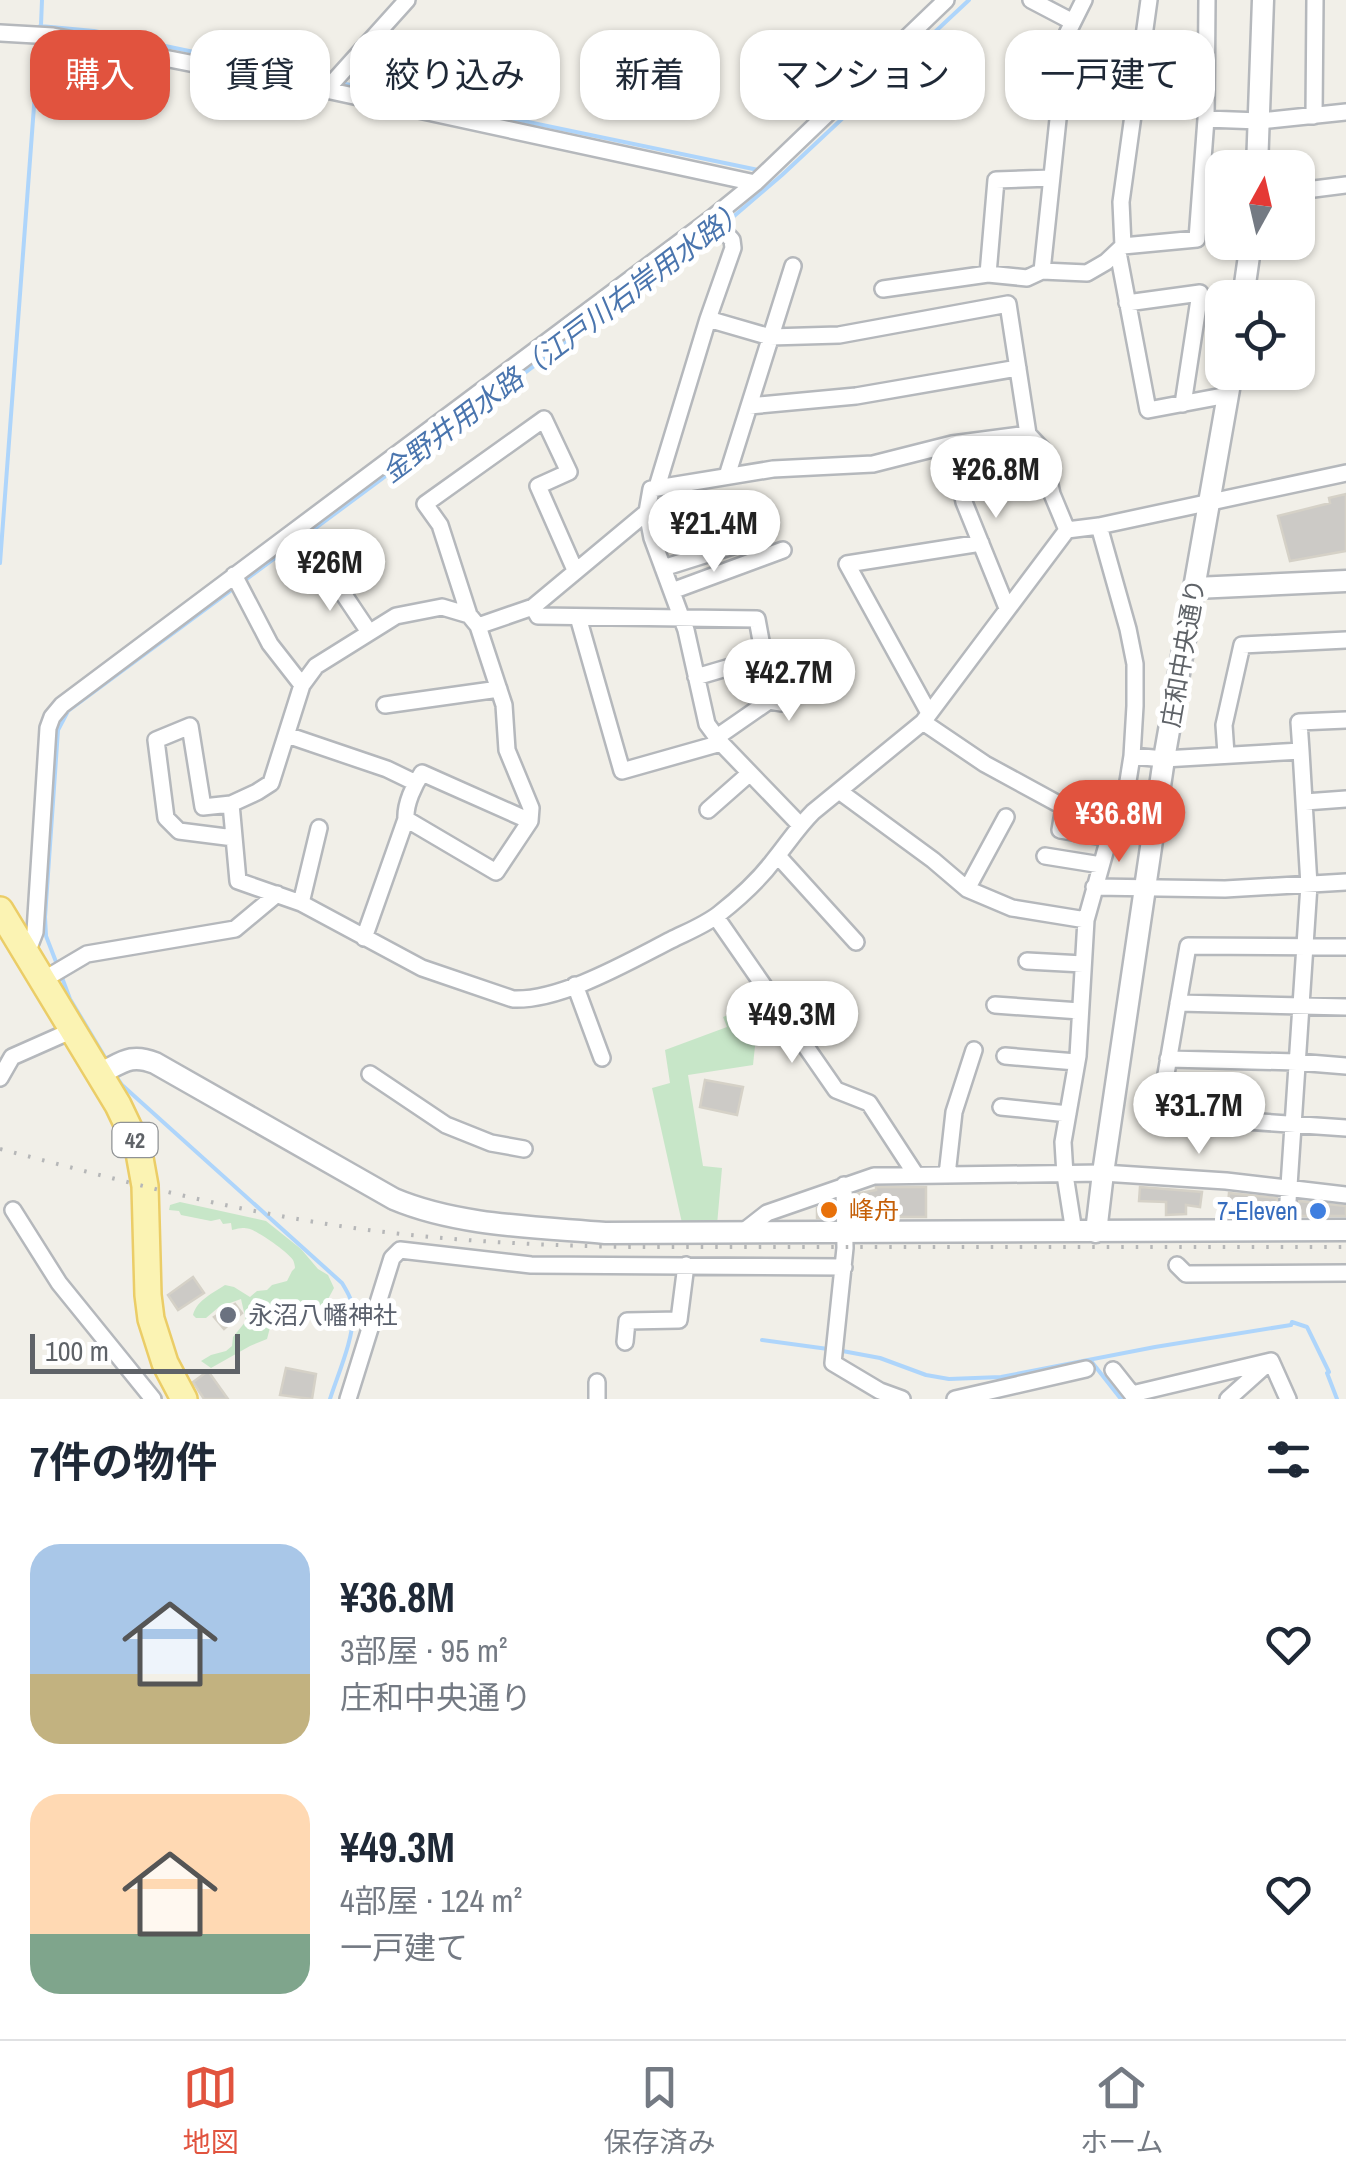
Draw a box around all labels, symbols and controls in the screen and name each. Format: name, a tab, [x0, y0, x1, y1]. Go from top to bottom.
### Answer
chip: 購入	[30, 30, 170, 120]
chip: 賃貸	[190, 30, 330, 120]
chip: 絞り込み	[350, 30, 560, 120]
chip: 新着	[580, 30, 720, 120]
chip: マンション	[740, 30, 985, 120]
chip: 一戸建て	[1005, 30, 1215, 120]
north arrow	[1205, 150, 1315, 260]
map controls	[1205, 150, 1315, 390]
water label: 金野井用水路（江戸川右岸用水路）	[374, 191, 754, 491]
button: locate	[1205, 280, 1315, 390]
pin: ¥26.8M	[915, 436, 1077, 521]
text: ¥26.8M	[952, 447, 1040, 490]
pin: ¥21.4M	[633, 490, 795, 575]
text: ¥21.4M	[670, 501, 758, 544]
pin: ¥26M	[271, 529, 389, 614]
text: ¥26M	[297, 540, 363, 583]
street label: 庄和中央通り	[1153, 576, 1213, 730]
pin: ¥42.7M	[708, 639, 870, 724]
text: ¥42.7M	[745, 650, 833, 693]
pin: ¥36.8M	[1038, 780, 1200, 865]
text: ¥36.8M	[1075, 791, 1163, 834]
pin: ¥49.3M	[711, 981, 873, 1066]
text: ¥49.3M	[748, 992, 836, 1035]
pin: ¥31.7M	[1118, 1072, 1280, 1157]
text: ¥31.7M	[1155, 1083, 1243, 1126]
road number: 42	[112, 1123, 158, 1157]
place label: 峰舟	[849, 1193, 899, 1227]
place label: 7-Eleven	[1217, 1194, 1298, 1228]
marker: 峰舟	[818, 1199, 840, 1221]
marker: 7-Eleven	[1307, 1200, 1329, 1222]
place label: 永沼八幡神社	[248, 1298, 398, 1332]
marker: 永沼八幡神社	[217, 1304, 239, 1326]
scale bar	[30, 1329, 240, 1374]
text: 100 m	[45, 1332, 109, 1370]
icon: filters	[1261, 1432, 1316, 1487]
text: 7件の物件	[30, 1434, 217, 1490]
text: ¥36.8M	[340, 1569, 455, 1625]
icon: home	[110, 1584, 230, 1704]
icon: heart	[1261, 1617, 1316, 1672]
text: 3部屋 · 95 m²	[340, 1629, 508, 1672]
text: 庄和中央通り	[340, 1676, 532, 1719]
text: ¥49.3M	[340, 1819, 455, 1875]
icon: home	[110, 1834, 230, 1954]
icon: heart	[1261, 1867, 1316, 1922]
text: 4部屋 · 124 m²	[340, 1879, 522, 1922]
text: 一戸建て	[340, 1926, 468, 1969]
tab: 地図	[182, 2060, 238, 2161]
tab: 保存済み	[603, 2060, 715, 2161]
tab: ホーム	[1080, 2060, 1164, 2161]

